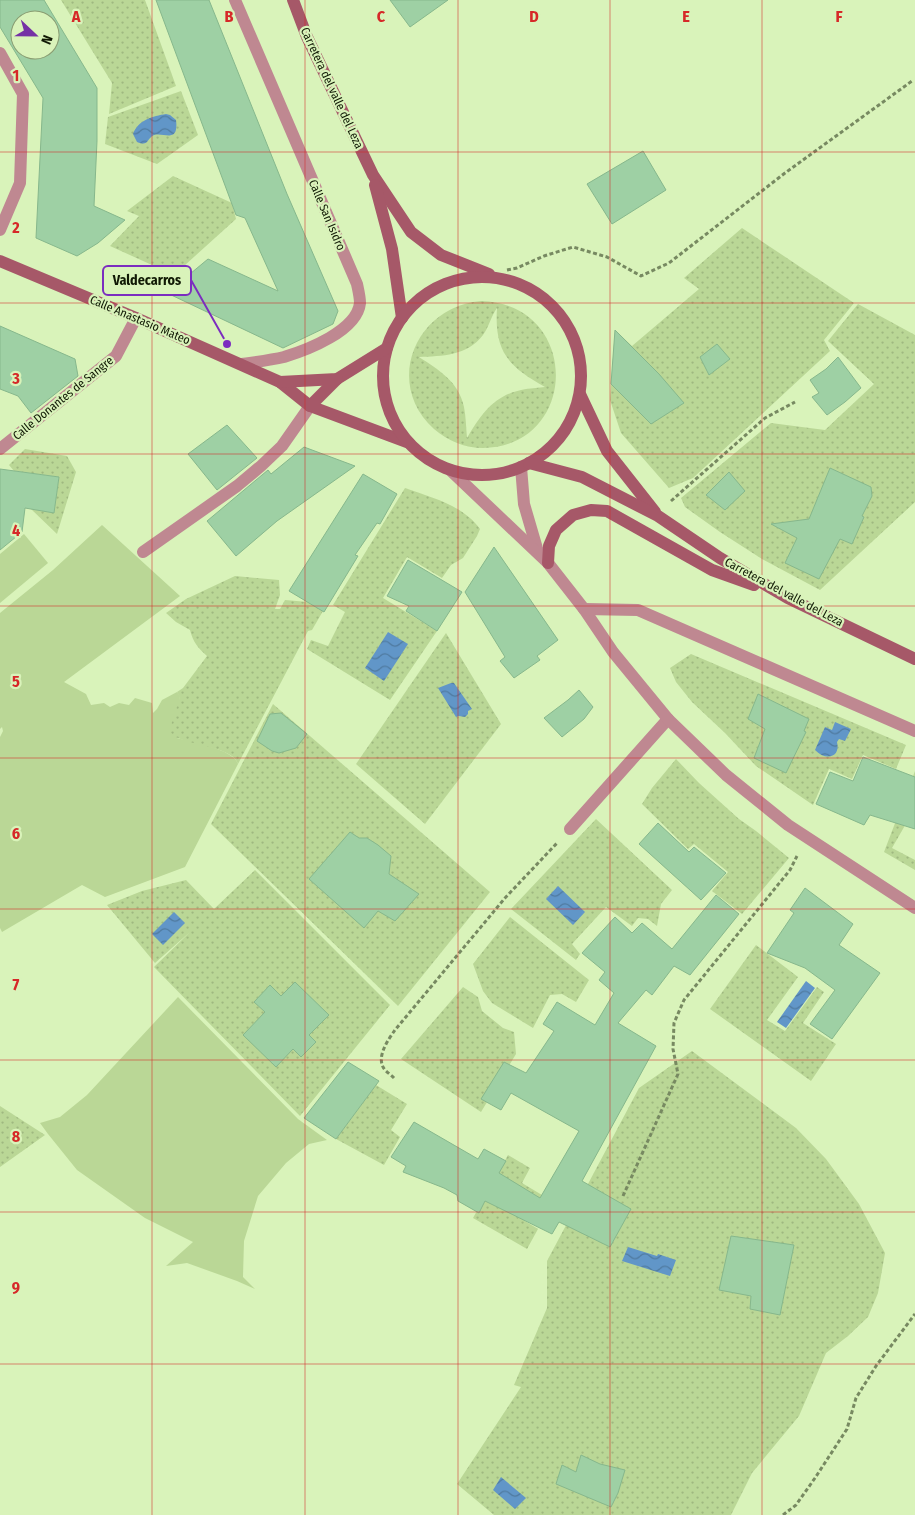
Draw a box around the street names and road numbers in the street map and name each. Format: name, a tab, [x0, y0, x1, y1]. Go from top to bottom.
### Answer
street label: Carretera del valle del Leza	[298, 25, 366, 151]
street label: Calle San Isidro	[306, 177, 348, 253]
street label: Calle Anastasio Mateo	[88, 293, 192, 347]
street label: Calle Donantes de Sangre	[10, 353, 116, 443]
street label: Carretera del valle del Leza	[722, 555, 846, 629]

